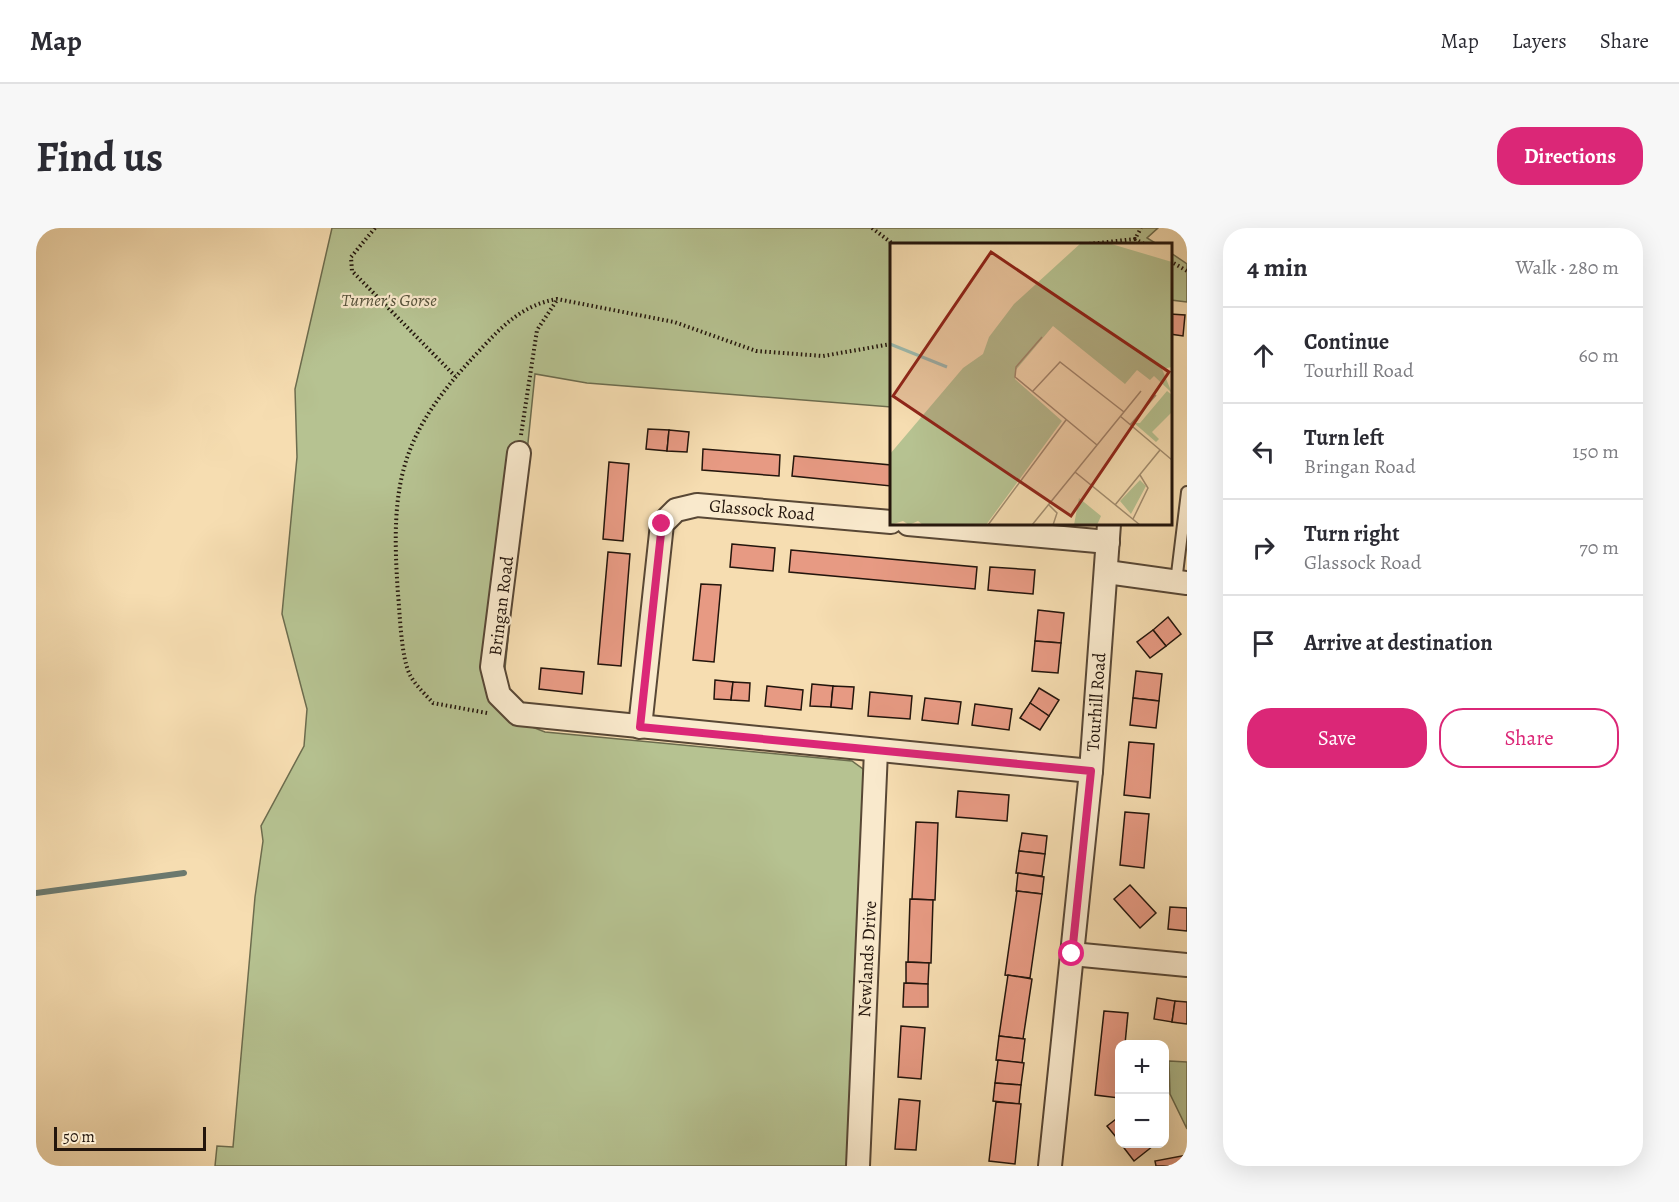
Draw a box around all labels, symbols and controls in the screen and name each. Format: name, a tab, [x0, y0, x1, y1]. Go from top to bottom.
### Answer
text: Map	[30, 22, 82, 60]
text: Map	[1440, 27, 1479, 55]
text: Layers	[1512, 27, 1567, 55]
text: Share	[1600, 27, 1649, 55]
button: Directions	[1497, 127, 1643, 185]
text: Find us	[36, 128, 163, 185]
inset map	[890, 243, 1172, 525]
text: 4 min	[1247, 250, 1308, 285]
text: Walk · 280 m	[1515, 254, 1619, 281]
park label: Turner's Gorse	[341, 288, 437, 312]
text: Continue	[1304, 327, 1389, 357]
icon: ahead	[1247, 339, 1280, 372]
text: 60 m	[1579, 342, 1619, 369]
text: Tourhill Road	[1304, 357, 1414, 384]
text: Turn left	[1304, 423, 1384, 453]
icon: left	[1247, 435, 1280, 468]
text: 150 m	[1572, 438, 1619, 465]
text: Bringan Road	[1304, 453, 1416, 480]
street label: Glassock Road	[708, 493, 816, 527]
route end	[648, 510, 674, 536]
text: Turn right	[1304, 519, 1400, 549]
icon: right	[1247, 531, 1280, 564]
text: 70 m	[1579, 534, 1619, 561]
text: Glassock Road	[1304, 549, 1421, 576]
street label: Bringan Road	[483, 554, 519, 657]
icon: arrive	[1247, 627, 1280, 660]
text: Arrive at destination	[1304, 628, 1493, 658]
street label: Tourhill Road	[1081, 652, 1111, 752]
button: Save	[1247, 708, 1427, 768]
button: Share	[1439, 708, 1619, 768]
street label: Newlands Drive	[852, 900, 882, 1018]
route start	[1058, 940, 1084, 966]
map controls	[1115, 1040, 1169, 1148]
button: +	[1115, 1040, 1169, 1094]
button: −	[1115, 1094, 1169, 1148]
scale bar	[54, 1124, 206, 1152]
text: 50 m	[63, 1126, 95, 1148]

